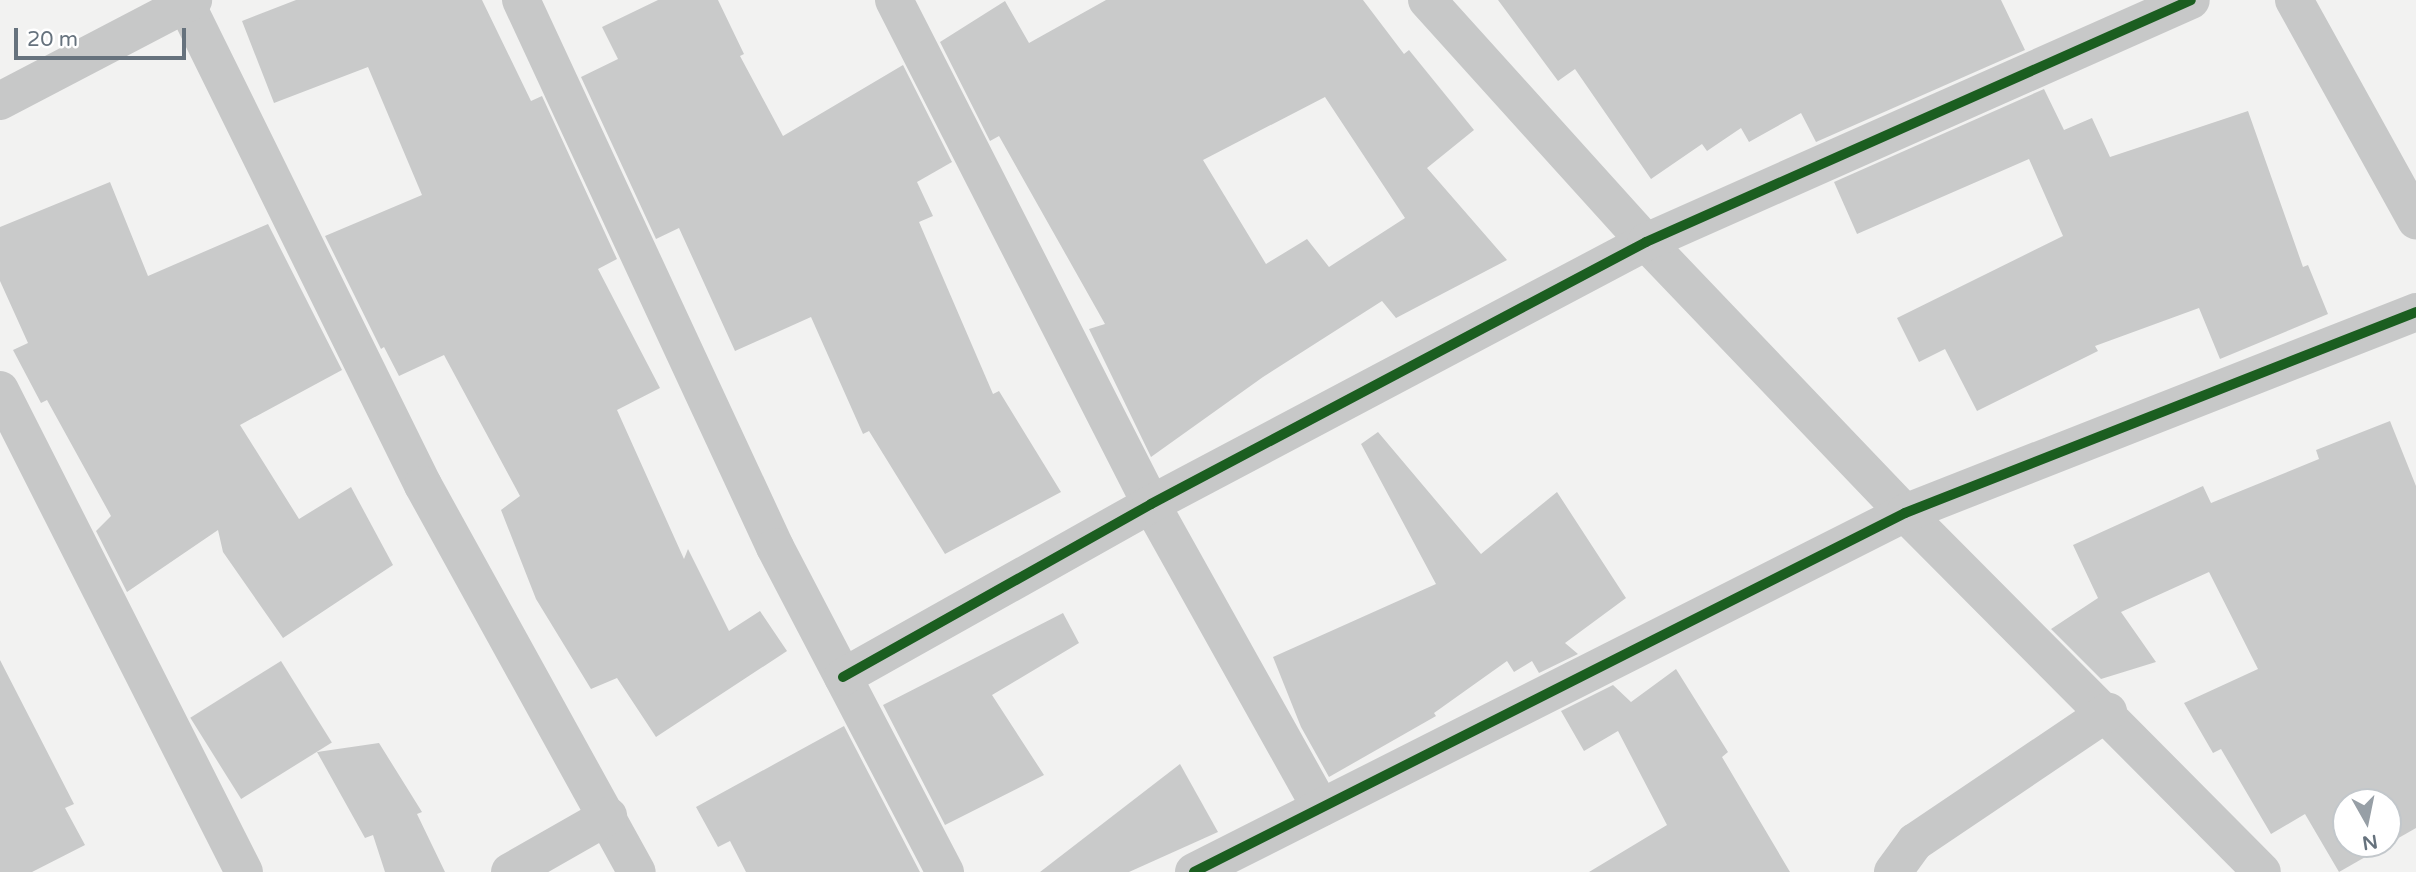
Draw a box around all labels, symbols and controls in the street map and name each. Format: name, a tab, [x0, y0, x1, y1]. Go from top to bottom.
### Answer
scale bar	[18, 14, 189, 58]
text: 20 m	[27, 27, 78, 52]
north arrow	[2332, 788, 2402, 858]
text: N	[2361, 830, 2379, 854]

